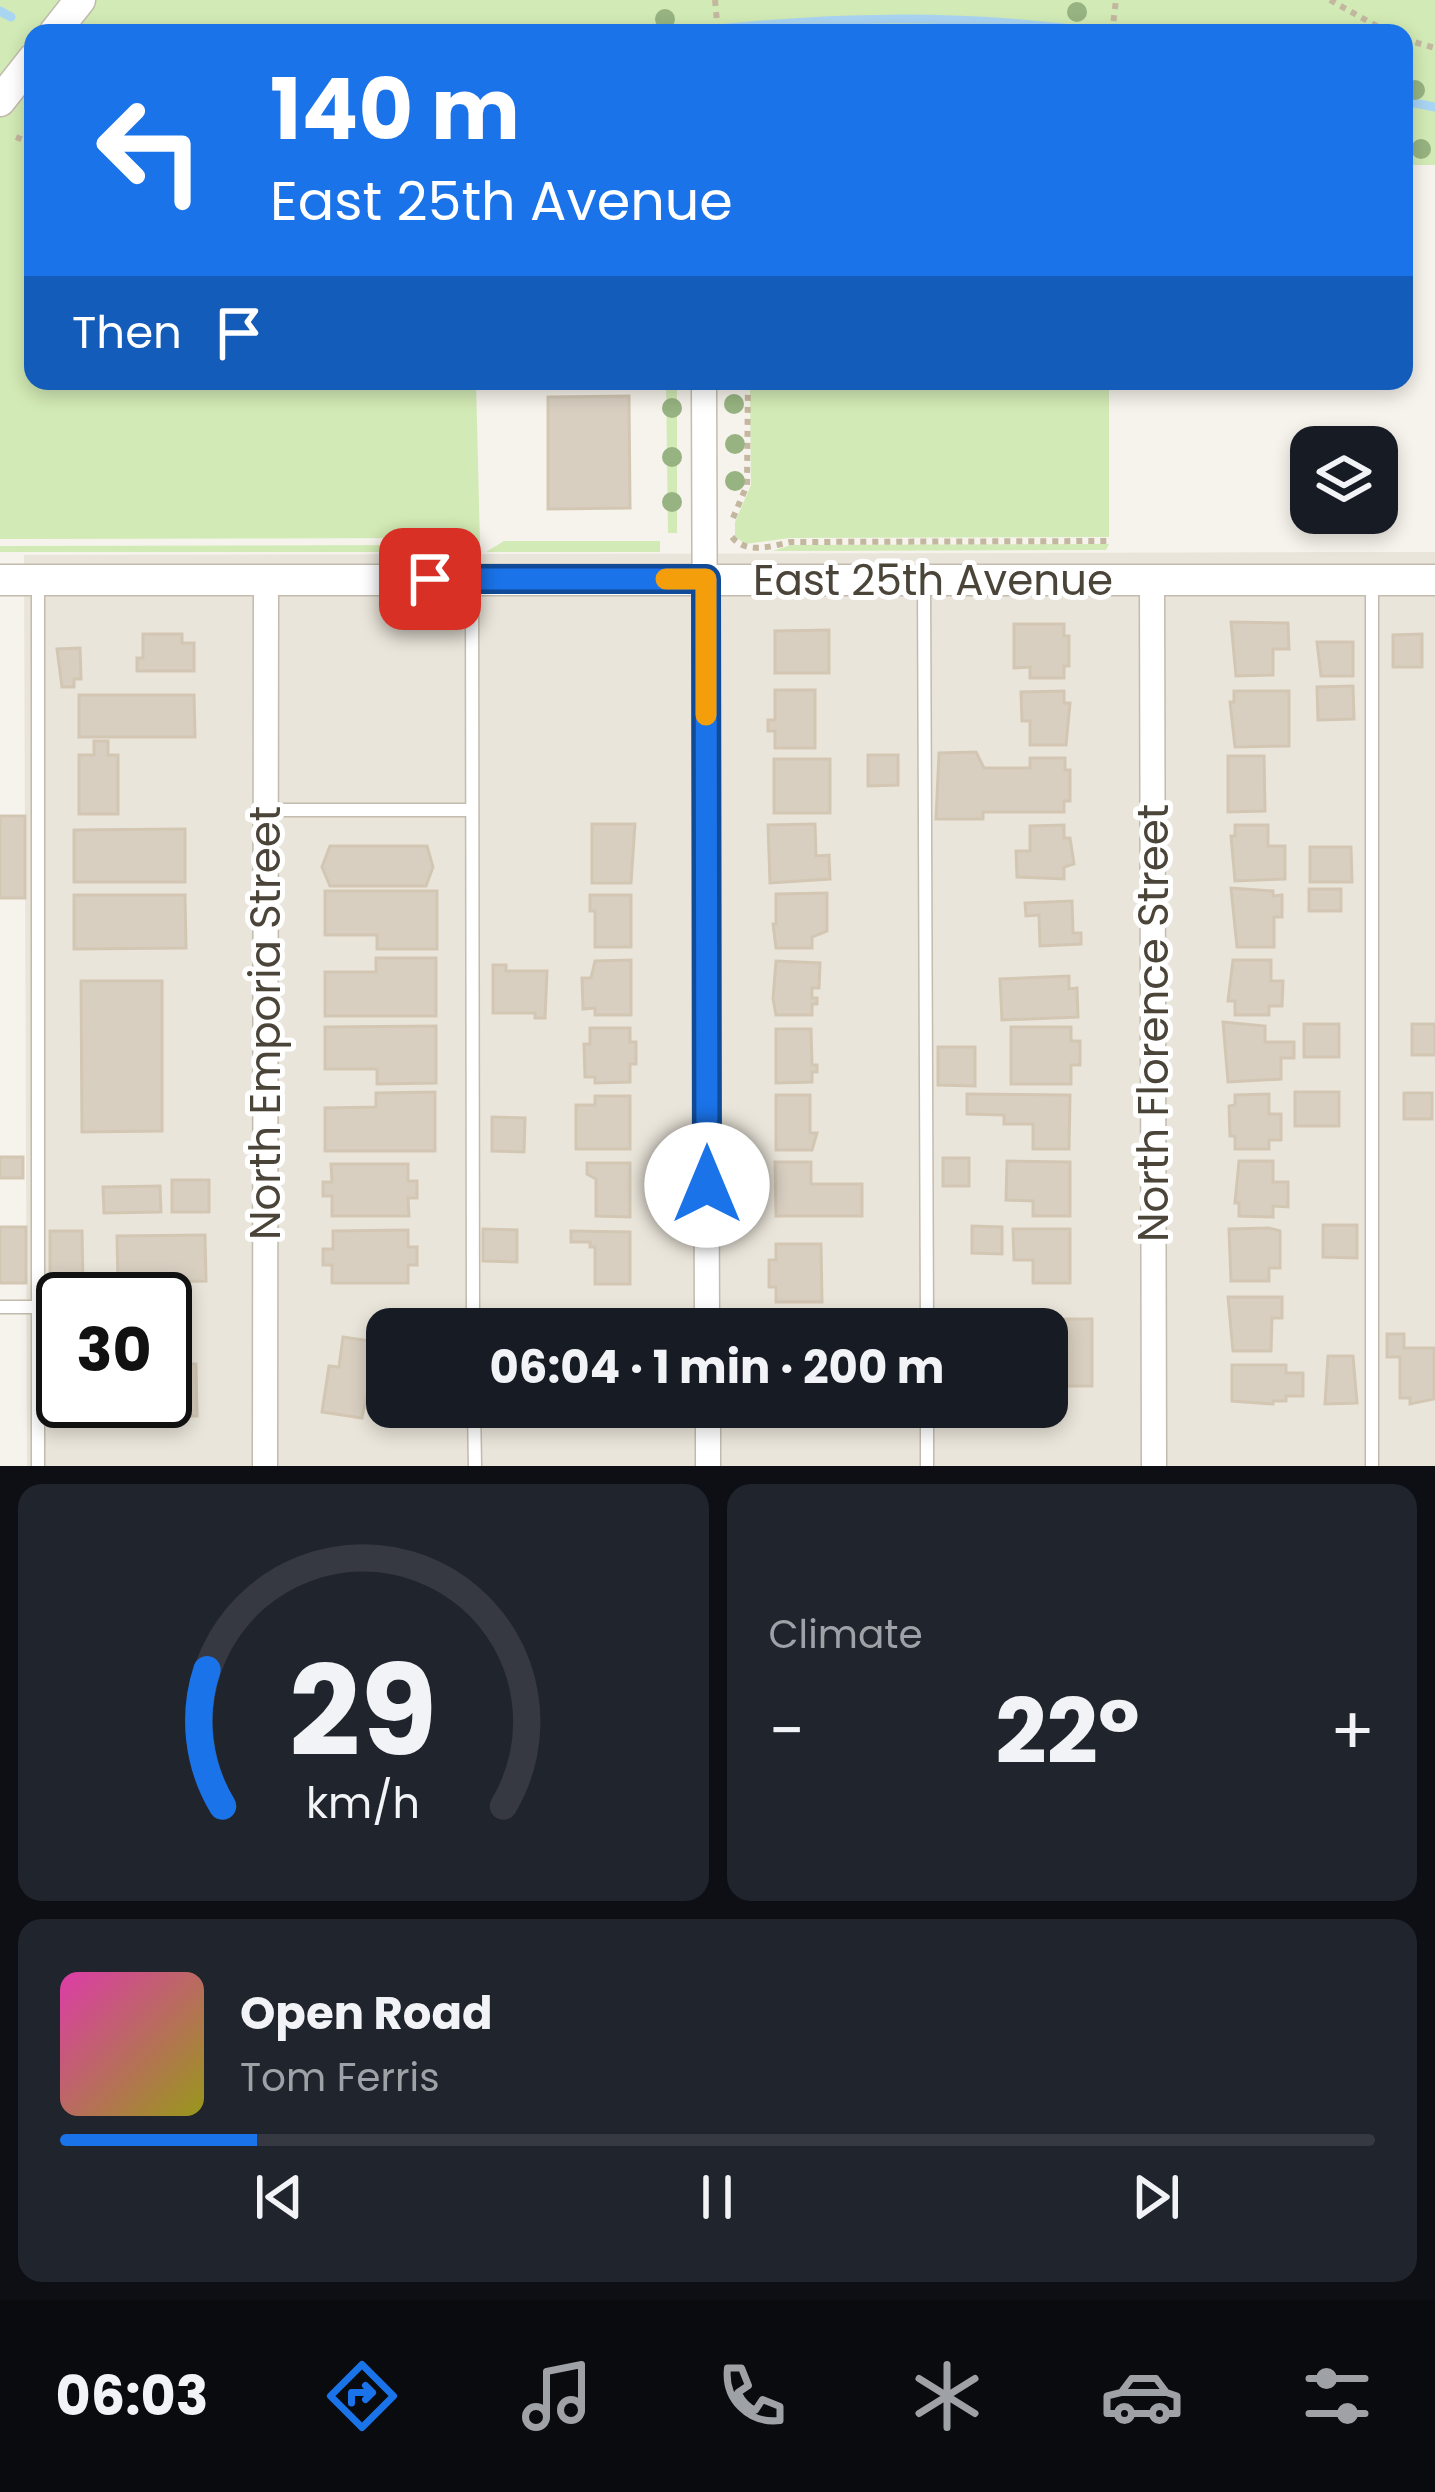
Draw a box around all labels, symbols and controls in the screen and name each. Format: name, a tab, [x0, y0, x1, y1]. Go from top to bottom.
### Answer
text: 140 m	[270, 51, 520, 168]
icon: left	[72, 72, 228, 228]
text: East 25th Avenue	[270, 163, 733, 239]
icon: arrive	[206, 300, 272, 366]
text: Then	[72, 301, 182, 364]
map controls	[1290, 426, 1398, 534]
button: layers	[1290, 426, 1398, 534]
pin	[379, 528, 481, 630]
icon: arrive	[397, 546, 463, 612]
street label: East 25th Avenue	[753, 551, 1113, 610]
street label: North Florence Street	[1124, 804, 1183, 1242]
street label: North Emporia Street	[236, 806, 295, 1240]
position arrow	[644, 1122, 770, 1248]
speed limit sign: 30	[36, 1272, 192, 1428]
text: 06:04 · 1 min · 200 m	[490, 1336, 944, 1399]
text: Climate	[769, 1607, 923, 1662]
text: 29	[289, 1624, 437, 1799]
text: 22°	[995, 1668, 1140, 1795]
text: −	[769, 1685, 805, 1777]
text: +	[1330, 1685, 1375, 1777]
text: km/h	[306, 1772, 420, 1832]
text: Open Road	[240, 1982, 493, 2045]
text: Tom Ferris	[240, 2050, 440, 2105]
icon: previous	[246, 2164, 312, 2230]
icon: pause	[684, 2164, 750, 2230]
icon: next	[1123, 2164, 1189, 2230]
icon: directions	[320, 2354, 404, 2438]
icon: music	[515, 2354, 599, 2438]
icon: phone	[710, 2354, 794, 2438]
icon: climate	[905, 2354, 989, 2438]
icon: car	[1100, 2354, 1184, 2438]
icon: filters	[1295, 2354, 1379, 2438]
text: 06:03	[56, 2358, 208, 2434]

